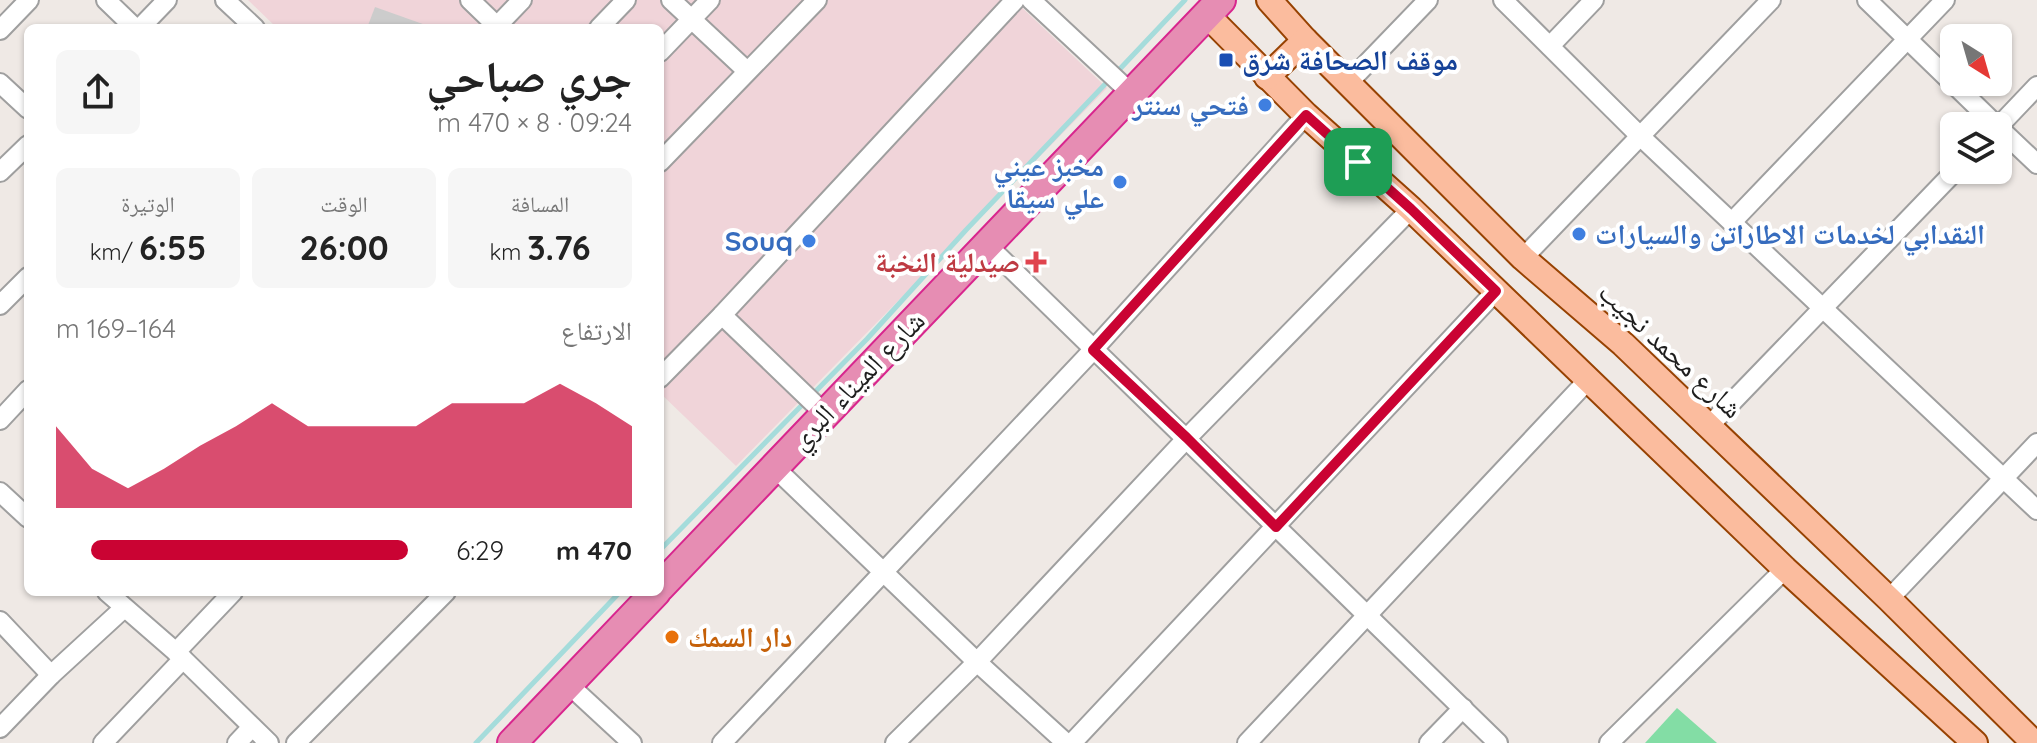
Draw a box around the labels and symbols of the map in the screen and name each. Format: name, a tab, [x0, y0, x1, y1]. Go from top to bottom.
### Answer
north arrow	[1940, 24, 2012, 96]
place label: موقف الصحافة شرق	[1242, 42, 1458, 77]
marker: موقف الصحافة شرق	[1217, 51, 1235, 69]
place label: فتحي سنتر	[1131, 87, 1249, 128]
marker: فتحي سنتر	[1256, 96, 1274, 114]
pin	[1324, 128, 1392, 196]
place label: مخبز عيني علي سيقا	[993, 148, 1104, 221]
marker: مخبز عيني علي سيقا	[1111, 173, 1129, 191]
place label: النقدابي لخدمات الاطاراتن والسيارات	[1595, 216, 1985, 257]
place label: Souq	[725, 223, 793, 258]
marker: النقدابي لخدمات الاطاراتن والسيارات	[1570, 225, 1588, 243]
marker: Souq	[800, 232, 818, 250]
place label: صيدلية النخبة	[875, 244, 1020, 279]
marker: صيدلية النخبة	[1027, 253, 1045, 271]
street label: شارع محمد نجيب	[1591, 274, 1751, 426]
street label: شارع الميناء البري	[782, 303, 936, 461]
place label: دار السمك	[688, 619, 793, 654]
marker: دار السمك	[663, 628, 681, 646]

